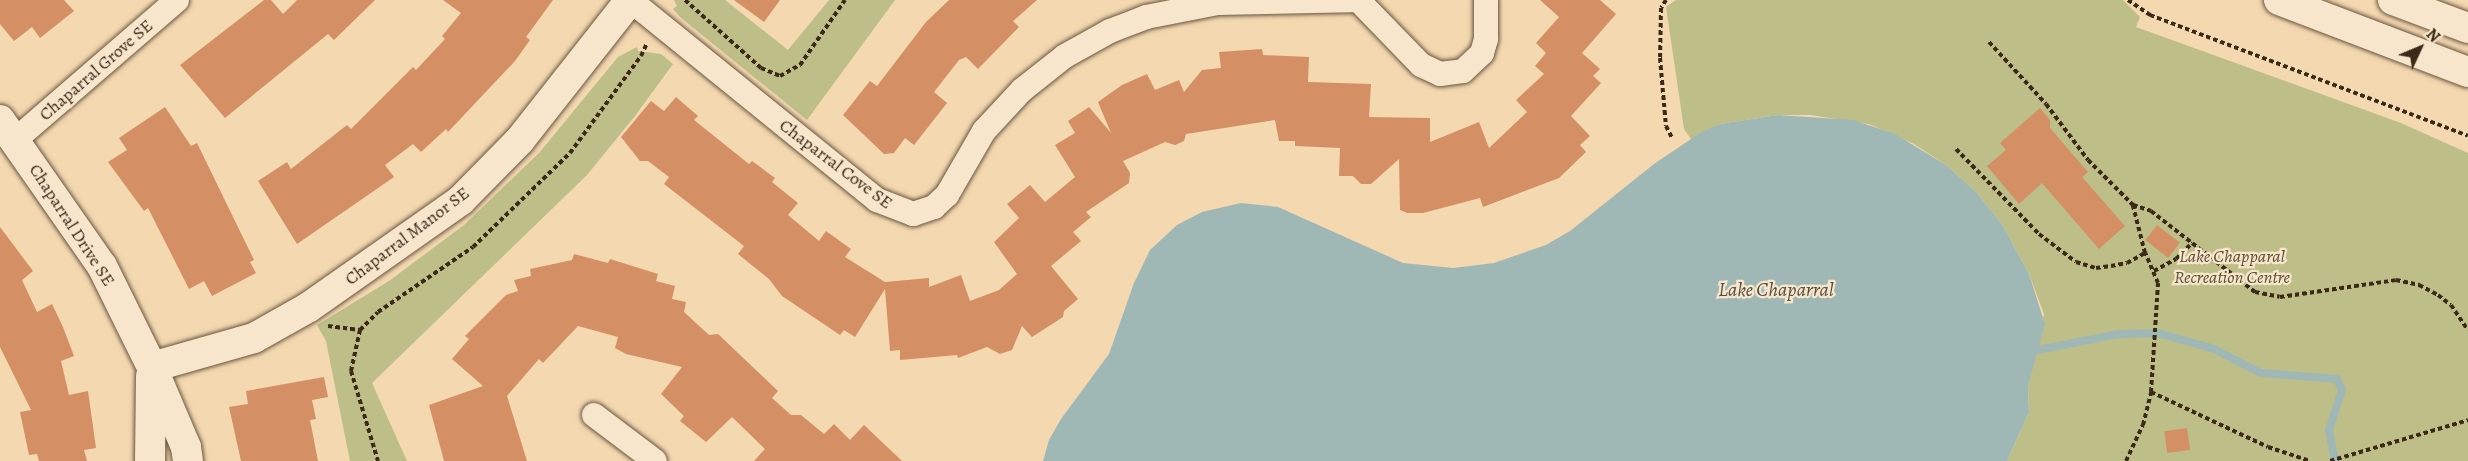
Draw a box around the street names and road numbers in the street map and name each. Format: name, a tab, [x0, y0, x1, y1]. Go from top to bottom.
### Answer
street label: Chaparral Grove SE	[35, 15, 157, 125]
street label: Chaparral Cove SE	[775, 114, 897, 214]
street label: Chaparral Drive SE	[24, 160, 120, 290]
street label: Chaparral Manor SE	[341, 182, 473, 290]

